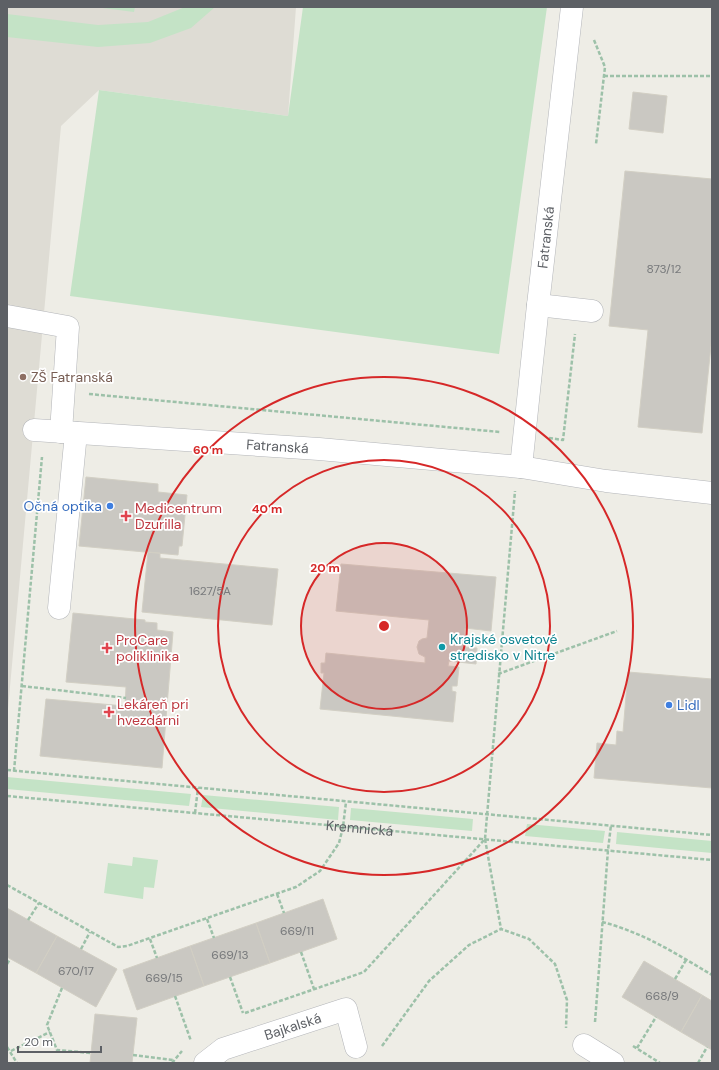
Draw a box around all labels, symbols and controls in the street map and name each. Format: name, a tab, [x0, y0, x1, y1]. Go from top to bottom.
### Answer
street label: Fatranská	[533, 205, 558, 269]
house number: 873/12	[647, 261, 682, 277]
place label: ZŠ Fatranská	[31, 368, 113, 386]
marker: ZŠ Fatranská	[18, 372, 28, 382]
street label: Fatranská	[246, 435, 309, 457]
text: 60 m	[193, 442, 223, 458]
place label: Očná optika	[24, 497, 102, 515]
place label: Medicentrum Dzurilla	[135, 499, 222, 533]
marker: Očná optika	[105, 501, 115, 511]
text: 40 m	[252, 501, 282, 517]
marker: Medicentrum Dzurilla	[120, 510, 132, 522]
text: 20 m	[310, 560, 340, 576]
house number: 1627/5A	[189, 583, 231, 599]
centre of rings	[377, 619, 391, 633]
place label: Krajské osvetové stredisko v Nitre	[450, 630, 558, 664]
place label: ProCare poliklinika	[116, 631, 179, 665]
marker: ProCare poliklinika	[101, 642, 113, 654]
marker: Krajské osvetové stredisko v Nitre	[437, 642, 447, 652]
place label: Lekáreň pri hvezdárni	[117, 695, 189, 729]
place label: Lidl	[677, 696, 700, 714]
marker: Lidl	[664, 700, 674, 710]
marker: Lekáreň pri hvezdárni	[104, 707, 114, 717]
street label: Kremnická	[325, 816, 394, 840]
house number: 669/11	[280, 923, 314, 939]
house number: 669/13	[211, 947, 249, 963]
house number: 670/17	[58, 963, 94, 979]
house number: 669/15	[145, 970, 183, 986]
house number: 668/9	[645, 988, 679, 1004]
street label: Bajkalská	[262, 1009, 323, 1044]
scale bar	[18, 1028, 101, 1054]
text: 20 m	[24, 1034, 53, 1050]

